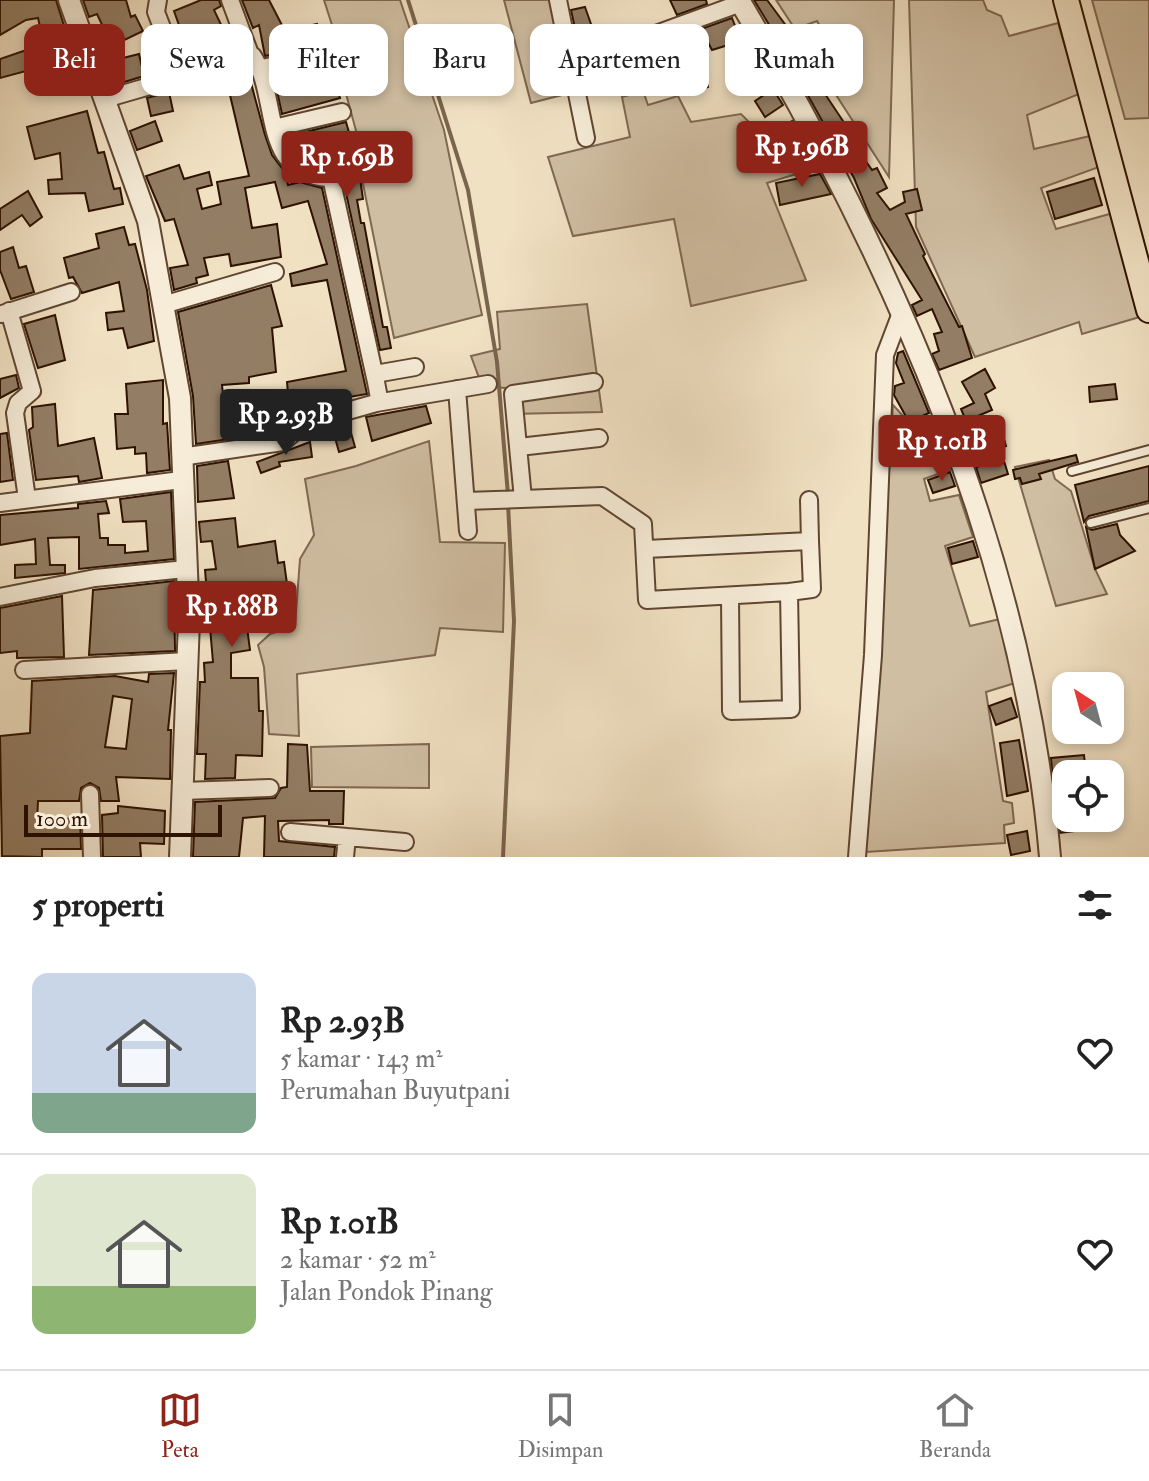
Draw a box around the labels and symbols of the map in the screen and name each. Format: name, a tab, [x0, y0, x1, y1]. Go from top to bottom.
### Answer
pin: Rp 1.96B	[719, 121, 885, 189]
pin: Rp 1.69B	[264, 131, 430, 199]
pin: Rp 2.93B	[203, 389, 369, 457]
pin: Rp 1.01B	[859, 415, 1025, 483]
pin: Rp 1.88B	[149, 581, 315, 649]
north arrow	[1052, 672, 1124, 744]
scale bar	[24, 801, 222, 837]

